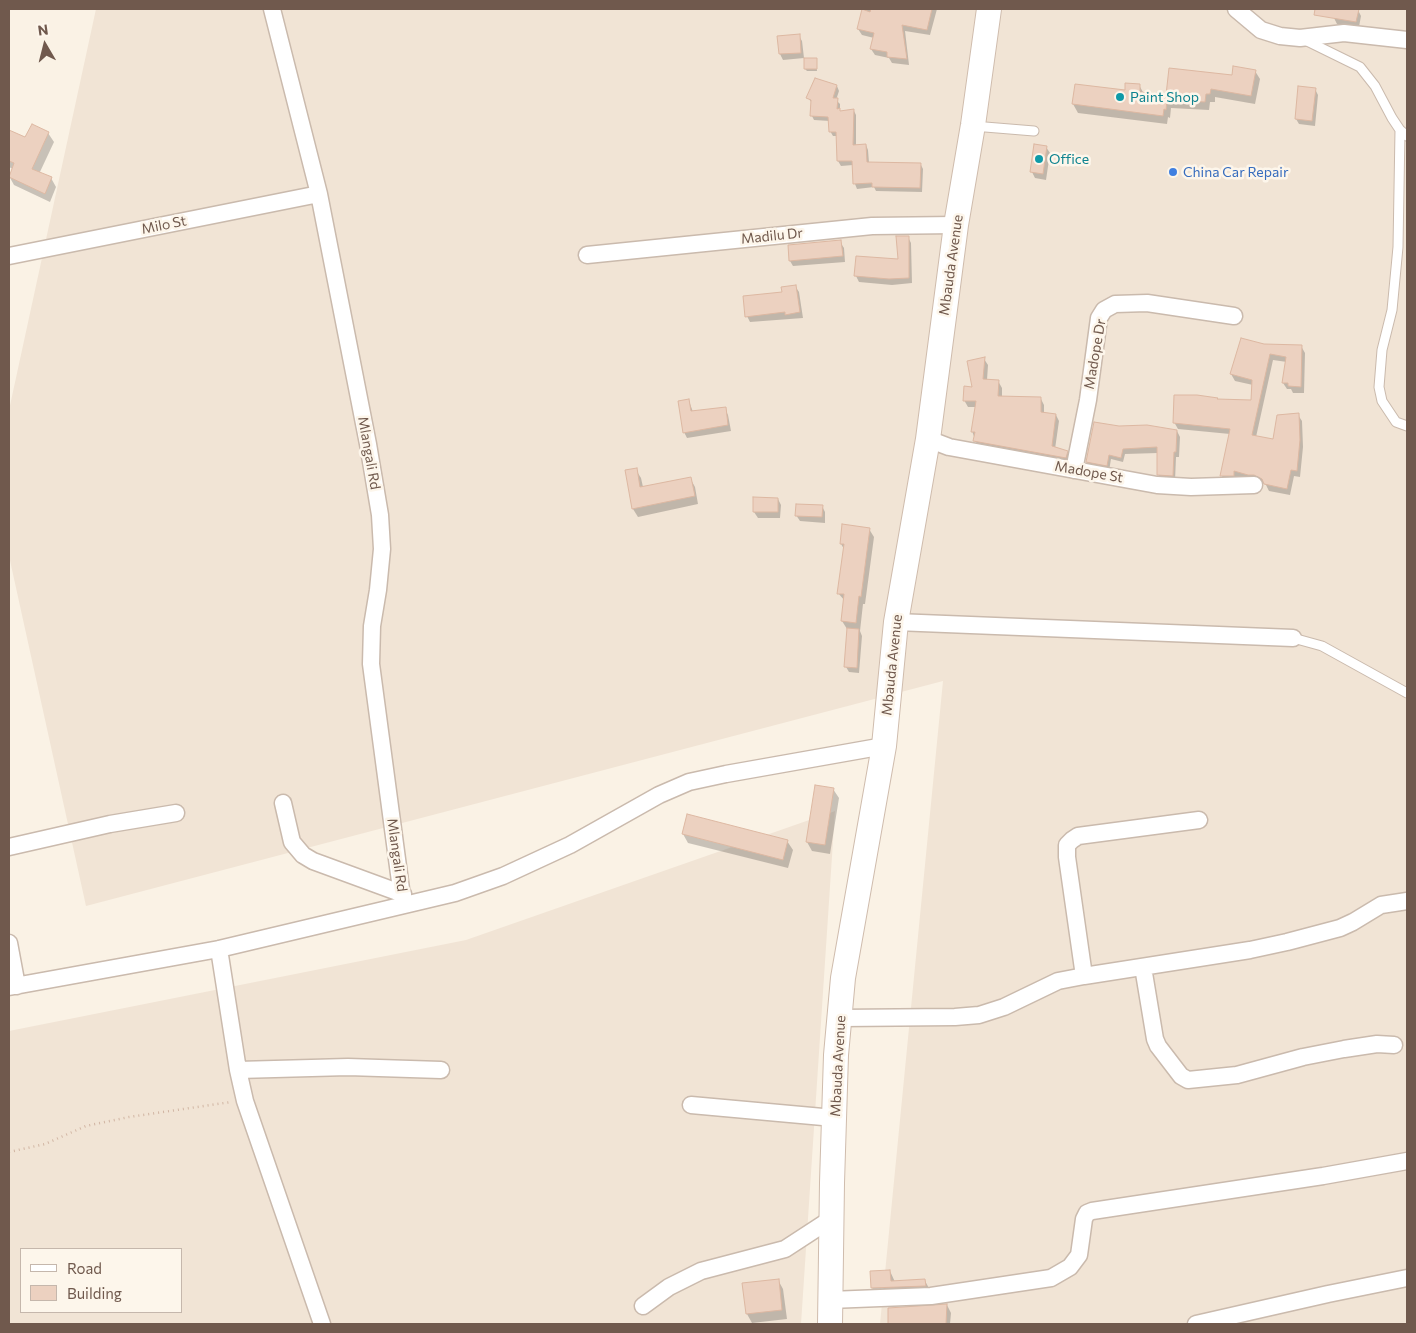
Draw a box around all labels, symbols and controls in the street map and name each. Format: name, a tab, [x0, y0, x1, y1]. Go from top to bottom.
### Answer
north arrow	[20, 20, 70, 70]
text: N	[36, 21, 49, 39]
place label: Paint Shop	[1130, 89, 1199, 105]
marker: Paint Shop	[1114, 91, 1126, 103]
place label: Office	[1049, 151, 1089, 167]
marker: Office	[1033, 153, 1045, 165]
place label: China Car Repair	[1183, 164, 1289, 180]
marker: China Car Repair	[1167, 166, 1179, 178]
street label: Milo St	[140, 212, 188, 238]
street label: Mbauda Avenue	[936, 214, 966, 316]
street label: Madilu Dr	[740, 224, 804, 248]
street label: Madope Dr	[1081, 317, 1109, 391]
street label: Mlangali Rd	[354, 415, 384, 491]
street label: Madope St	[1053, 458, 1125, 486]
street label: Mbauda Avenue	[878, 614, 906, 716]
street label: Mlangali Rd	[384, 817, 410, 893]
street label: Mbauda Avenue	[827, 1015, 849, 1117]
legend	[20, 1248, 182, 1313]
text: Road	[67, 1259, 102, 1277]
text: Building	[67, 1284, 122, 1302]

